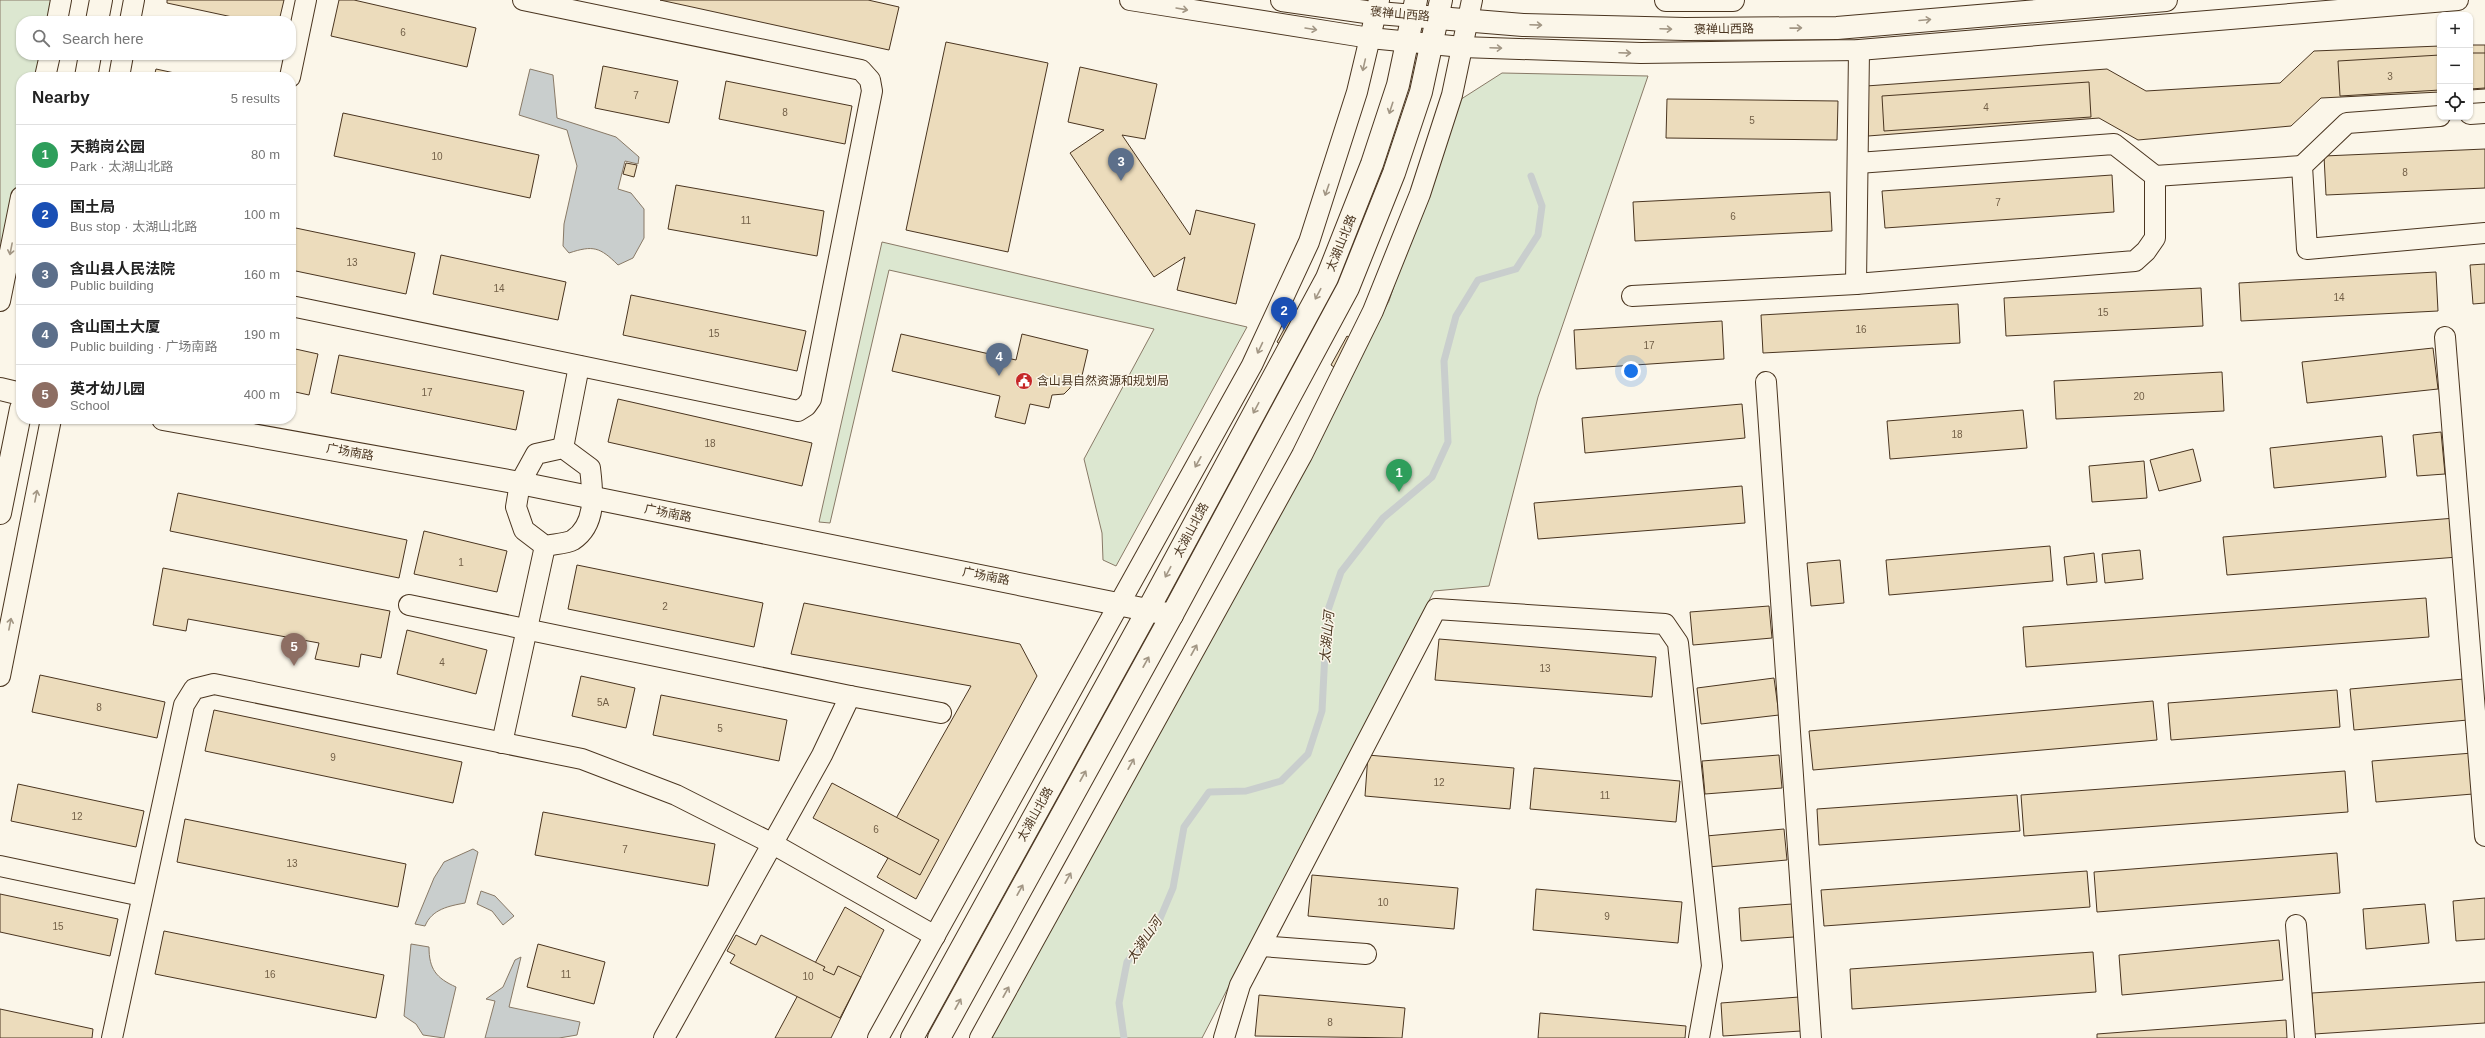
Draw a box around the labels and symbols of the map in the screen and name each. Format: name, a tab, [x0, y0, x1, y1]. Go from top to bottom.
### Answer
street label: 褒禅山西路	[1369, 4, 1431, 24]
one-way arrow	[1175, 6, 1188, 14]
one-way arrow	[1918, 16, 1931, 24]
one-way arrow	[1529, 21, 1542, 29]
street label: 褒禅山西路	[1694, 21, 1754, 37]
one-way arrow	[1789, 24, 1802, 32]
one-way arrow	[1304, 25, 1317, 33]
one-way arrow	[1659, 25, 1672, 32]
house number: 6	[400, 27, 406, 38]
one-way arrow	[1489, 44, 1502, 52]
one-way arrow	[1618, 49, 1631, 56]
one-way arrow	[1359, 58, 1367, 71]
house number: 3	[2387, 71, 2393, 82]
house number: 7	[633, 90, 639, 101]
one-way arrow	[1387, 101, 1394, 114]
house number: 4	[1983, 102, 1989, 113]
house number: 8	[782, 107, 788, 118]
house number: 5	[1749, 115, 1755, 126]
pin: 3	[1108, 148, 1134, 181]
house number: 10	[431, 151, 443, 162]
house number: 8	[2402, 167, 2408, 178]
one-way arrow	[1323, 184, 1331, 196]
house number: 7	[1995, 197, 2001, 208]
house number: 6	[1730, 211, 1736, 222]
street label: 太湖山北路	[1323, 213, 1359, 273]
house number: 11	[741, 215, 752, 226]
one-way arrow	[6, 242, 14, 255]
house number: 13	[346, 257, 358, 268]
house number: 14	[493, 283, 505, 294]
one-way arrow	[1314, 287, 1321, 299]
house number: 14	[2333, 292, 2345, 303]
pin: 2	[1271, 297, 1297, 330]
house number: 15	[2097, 307, 2109, 318]
house number: 16	[1855, 324, 1867, 335]
house number: 15	[708, 328, 720, 339]
house number: 17	[1643, 340, 1655, 351]
one-way arrow	[1256, 342, 1263, 354]
pin: 4	[986, 343, 1012, 376]
your location	[1621, 361, 1641, 381]
public building icon: 含山县自然资源和规划局	[1014, 371, 1034, 391]
place label: 含山县自然资源和规划局	[1037, 374, 1169, 388]
house number: 17	[421, 387, 433, 398]
house number: 20	[2133, 391, 2145, 402]
one-way arrow	[1252, 402, 1260, 414]
house number: 18	[1951, 429, 1963, 440]
house number: 18	[704, 438, 716, 449]
street label: 广场南路	[325, 441, 375, 463]
one-way arrow	[1194, 456, 1202, 468]
pin: 1	[1386, 459, 1412, 492]
one-way arrow	[32, 490, 40, 503]
street label: 太湖山北路	[1171, 500, 1211, 560]
street label: 广场南路	[643, 502, 693, 524]
house number: 1	[458, 557, 464, 568]
street label: 广场南路	[961, 565, 1011, 587]
one-way arrow	[1164, 566, 1172, 578]
house number: 2	[662, 601, 668, 612]
water label: 太湖山河	[1317, 607, 1337, 664]
one-way arrow	[7, 618, 15, 631]
pin: 5	[281, 633, 307, 666]
one-way arrow	[1191, 644, 1198, 656]
one-way arrow	[1142, 656, 1150, 668]
house number: 4	[439, 657, 445, 668]
house number: 13	[1539, 663, 1551, 674]
house number: 5A	[597, 697, 609, 708]
house number: 8	[96, 702, 102, 713]
house number: 5	[717, 723, 723, 734]
house number: 9	[330, 752, 336, 763]
one-way arrow	[1128, 758, 1136, 770]
one-way arrow	[1080, 770, 1087, 782]
house number: 12	[1433, 777, 1445, 788]
street label: 太湖山北路	[1014, 784, 1056, 844]
house number: 11	[1600, 790, 1611, 801]
house number: 12	[71, 811, 83, 822]
house number: 6	[873, 824, 879, 835]
house number: 7	[622, 844, 628, 855]
house number: 13	[286, 858, 298, 869]
one-way arrow	[1065, 872, 1073, 884]
one-way arrow	[1017, 884, 1025, 896]
house number: 10	[1377, 897, 1389, 908]
house number: 9	[1604, 911, 1610, 922]
water label: 太湖山河	[1123, 912, 1166, 966]
house number: 15	[52, 921, 64, 932]
house number: 16	[264, 969, 276, 980]
house number: 11	[561, 969, 572, 980]
house number: 10	[802, 971, 814, 982]
one-way arrow	[1002, 986, 1010, 998]
one-way arrow	[954, 998, 962, 1010]
house number: 8	[1327, 1017, 1333, 1028]

